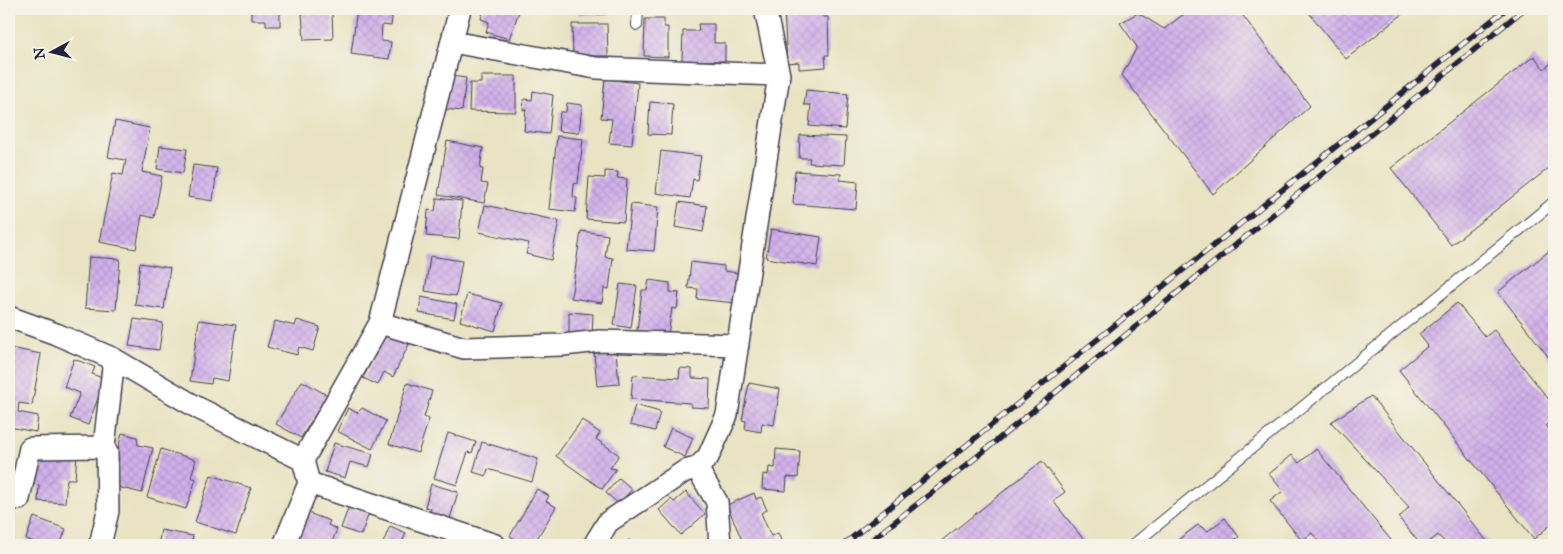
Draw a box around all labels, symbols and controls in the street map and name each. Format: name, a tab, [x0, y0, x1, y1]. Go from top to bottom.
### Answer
north arrow	[28, 28, 78, 78]
text: N	[30, 46, 49, 60]

